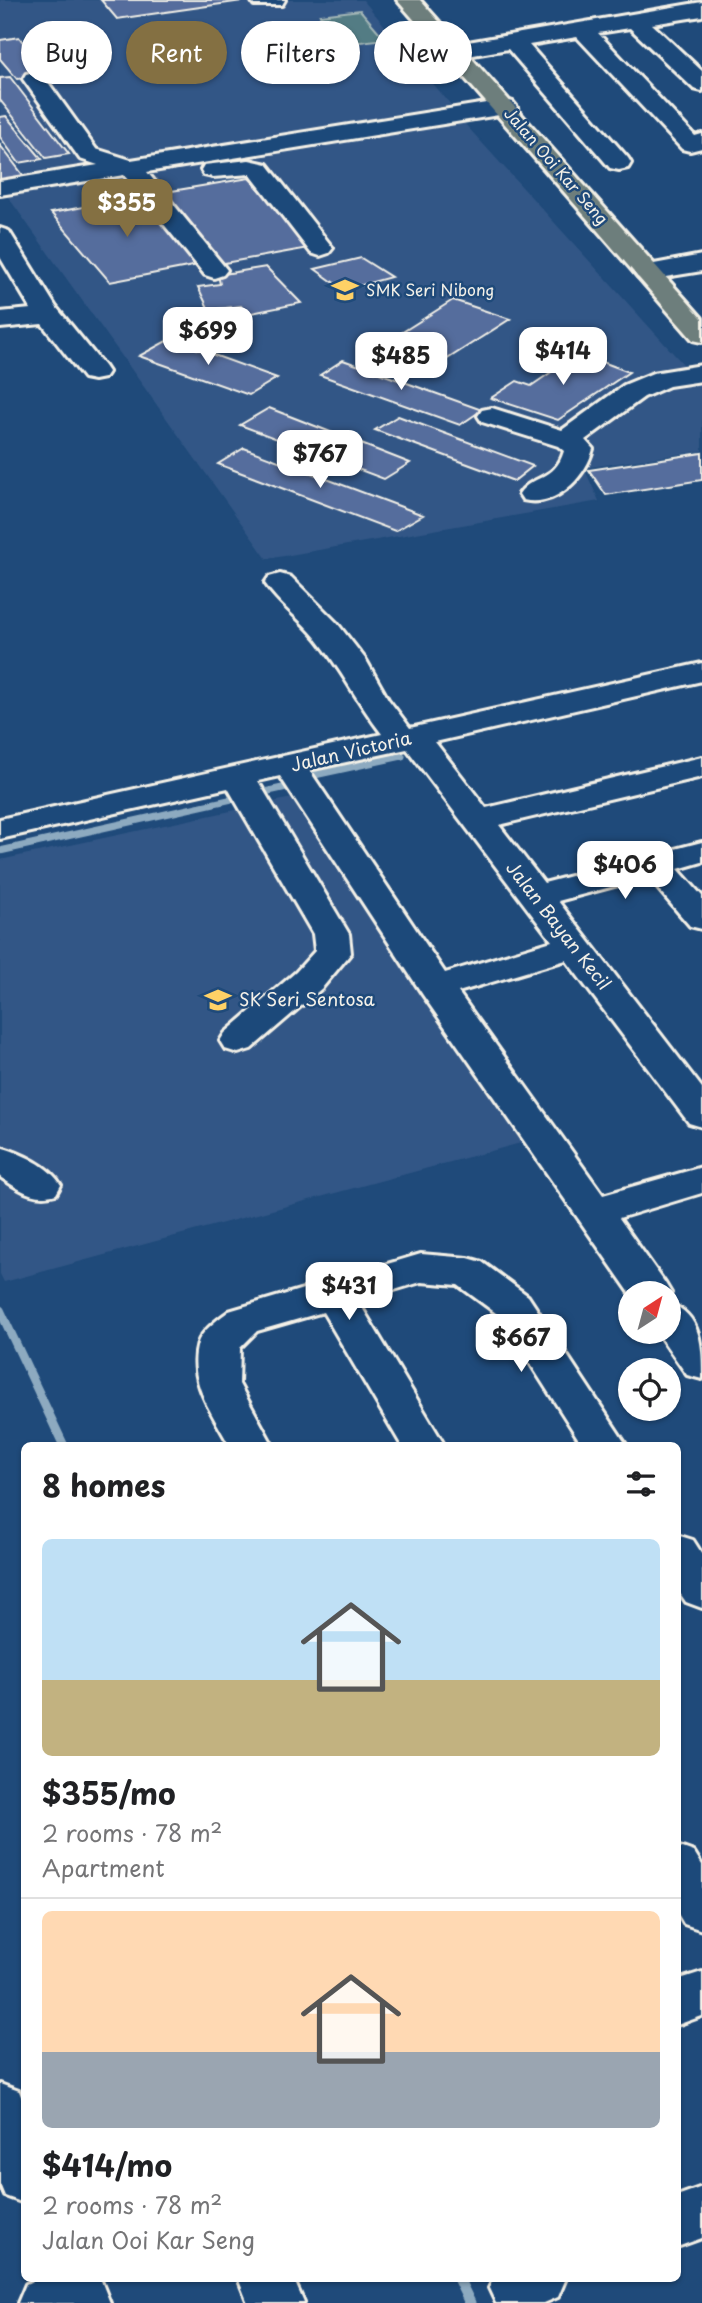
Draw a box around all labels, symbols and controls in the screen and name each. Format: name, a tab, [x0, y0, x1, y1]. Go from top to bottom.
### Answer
chip: Buy	[21, 21, 112, 84]
chip: Rent	[126, 21, 227, 84]
chip: Filters	[241, 21, 360, 84]
chip: New	[374, 21, 472, 84]
street label: Jalan Ooi Kar Seng	[499, 102, 614, 229]
pin: $355	[86, 180, 168, 239]
text: $355	[98, 184, 156, 219]
school or university icon: SMK Seri Nibong	[330, 275, 360, 305]
place label: SMK Seri Nibong	[366, 277, 494, 301]
pin: $699	[167, 308, 249, 367]
text: $699	[179, 312, 237, 347]
pin: $414	[522, 328, 604, 387]
pin: $485	[360, 332, 442, 392]
text: $414	[535, 332, 591, 367]
text: $485	[371, 337, 431, 372]
pin: $767	[279, 430, 361, 490]
text: $767	[293, 435, 347, 470]
street label: Jalan Victoria	[288, 723, 414, 778]
pin: $406	[584, 842, 666, 901]
text: $406	[593, 846, 657, 881]
street label: Jalan Bayan Kecil	[500, 855, 618, 995]
school or university icon: SK Seri Sentosa	[203, 985, 233, 1015]
place label: SK Seri Sentosa	[239, 985, 376, 1012]
pin: $431	[308, 1262, 390, 1322]
text: $431	[322, 1267, 376, 1302]
north arrow	[618, 1281, 681, 1344]
map controls	[618, 1281, 681, 1421]
pin: $667	[480, 1314, 562, 1374]
text: $667	[492, 1319, 550, 1354]
button: locate	[618, 1358, 681, 1421]
text: 8 homes	[42, 1462, 165, 1507]
icon: filters	[622, 1465, 660, 1503]
icon: home	[288, 1584, 414, 1710]
text: $355/mo	[42, 1770, 176, 1815]
text: 2 rooms · 78 m²	[42, 1815, 222, 1850]
text: Apartment	[42, 1850, 165, 1885]
icon: home	[288, 1956, 414, 2082]
text: $414/mo	[42, 2142, 172, 2187]
text: 2 rooms · 78 m²	[42, 2187, 222, 2222]
text: Jalan Ooi Kar Seng	[42, 2222, 255, 2257]

